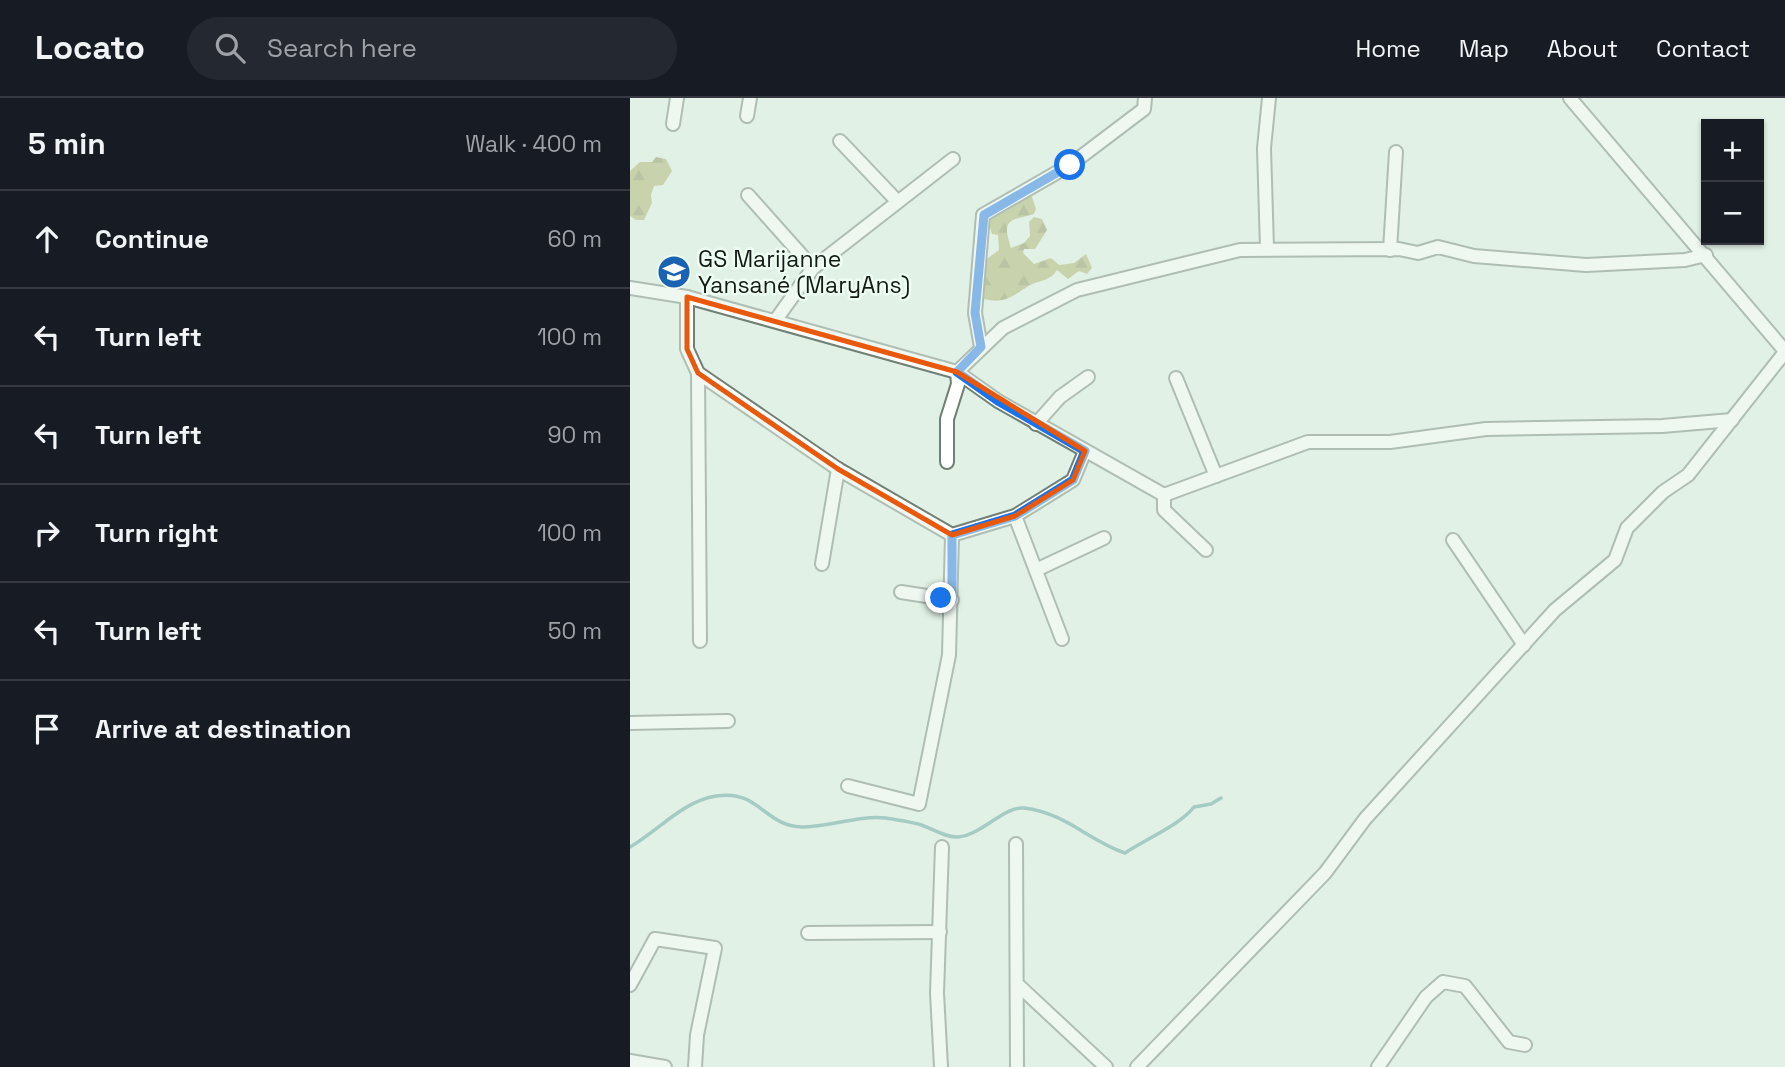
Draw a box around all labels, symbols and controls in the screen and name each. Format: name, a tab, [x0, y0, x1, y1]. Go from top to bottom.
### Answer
search box	[187, 17, 677, 80]
text: Locato	[35, 27, 145, 69]
icon: search	[211, 29, 249, 67]
text: Search here	[267, 31, 417, 65]
text: Home	[1355, 33, 1421, 64]
text: Map	[1459, 33, 1509, 64]
text: About	[1547, 33, 1618, 64]
text: Contact	[1656, 33, 1750, 64]
map controls	[1701, 119, 1764, 245]
button: +	[1701, 119, 1764, 182]
text: 5 min	[28, 124, 106, 163]
text: Walk · 400 m	[465, 129, 602, 159]
route start	[1054, 149, 1085, 180]
button: −	[1701, 182, 1764, 245]
icon: ahead	[28, 220, 66, 258]
text: Continue	[95, 222, 209, 256]
text: 60 m	[547, 224, 602, 254]
place label: GS Marijanne Yansané (MaryAns)	[698, 244, 910, 300]
school or university icon: GS Marijanne Yansané (MaryAns)	[655, 253, 693, 291]
icon: left	[28, 318, 66, 356]
text: Turn left	[95, 320, 202, 354]
text: 100 m	[537, 322, 602, 352]
icon: left	[28, 416, 66, 454]
text: Turn left	[95, 418, 202, 452]
text: 90 m	[547, 420, 602, 450]
icon: right	[28, 514, 66, 552]
text: Turn right	[95, 516, 219, 550]
text: 100 m	[537, 518, 602, 548]
route end	[925, 582, 956, 613]
icon: left	[28, 612, 66, 650]
text: Turn left	[95, 614, 202, 648]
text: 50 m	[548, 616, 602, 646]
icon: arrive	[28, 710, 66, 748]
text: Arrive at destination	[95, 712, 352, 746]

